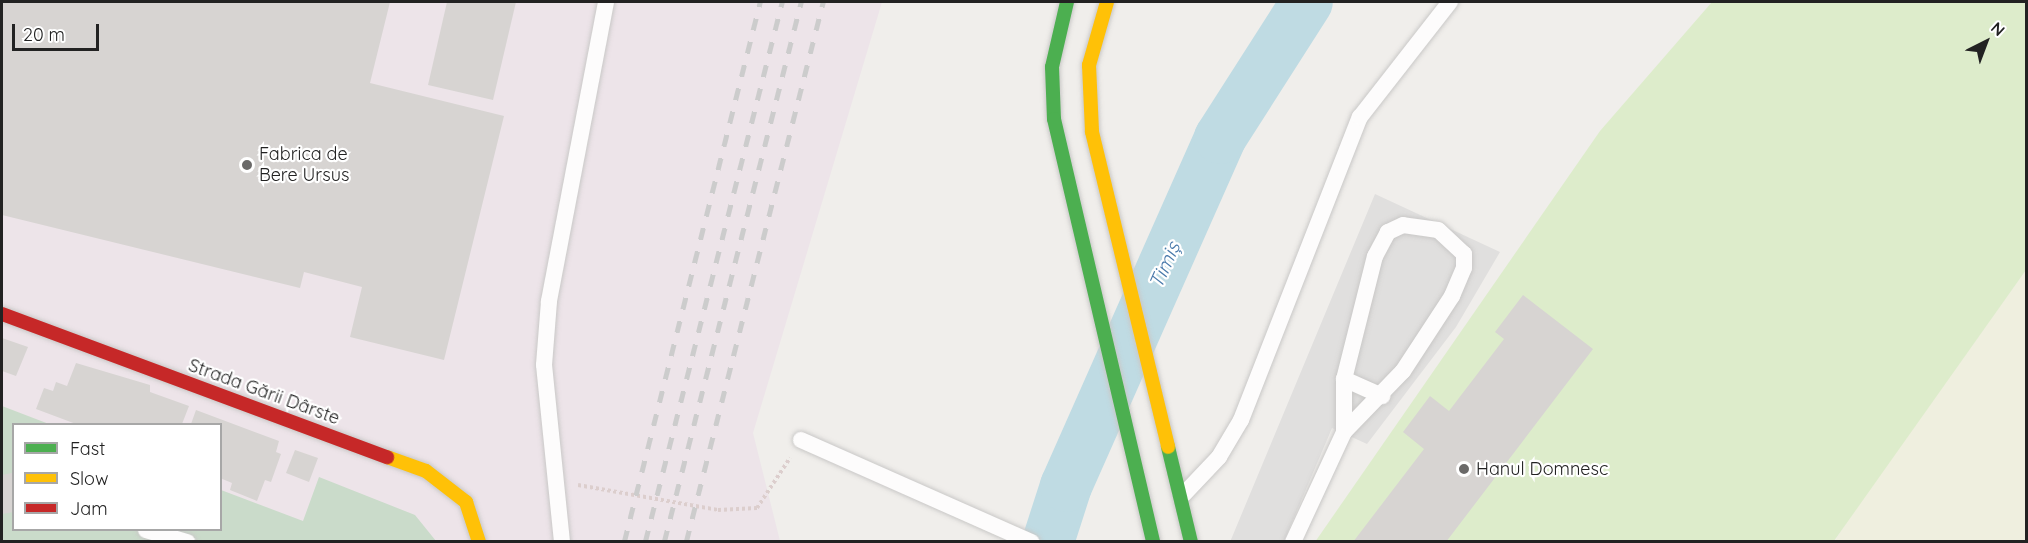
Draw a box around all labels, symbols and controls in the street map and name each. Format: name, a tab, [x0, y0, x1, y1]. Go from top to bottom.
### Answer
scale bar	[15, 12, 102, 50]
north arrow	[1956, 12, 2016, 72]
text: N	[1987, 17, 2009, 40]
text: 20 m	[23, 23, 65, 46]
place label: Fabrica de Bere Ursus	[259, 144, 349, 186]
marker: Fabrica de Bere Ursus	[240, 158, 254, 172]
water label: Timiș	[1143, 238, 1185, 292]
street label: Strada Gării Dârste	[186, 355, 342, 429]
legend	[12, 423, 222, 531]
text: Fast	[70, 437, 105, 460]
place label: Hanul Domnesc	[1476, 458, 1608, 480]
marker: Hanul Domnesc	[1457, 462, 1471, 476]
text: Slow	[70, 467, 108, 490]
text: Jam	[70, 497, 108, 520]

